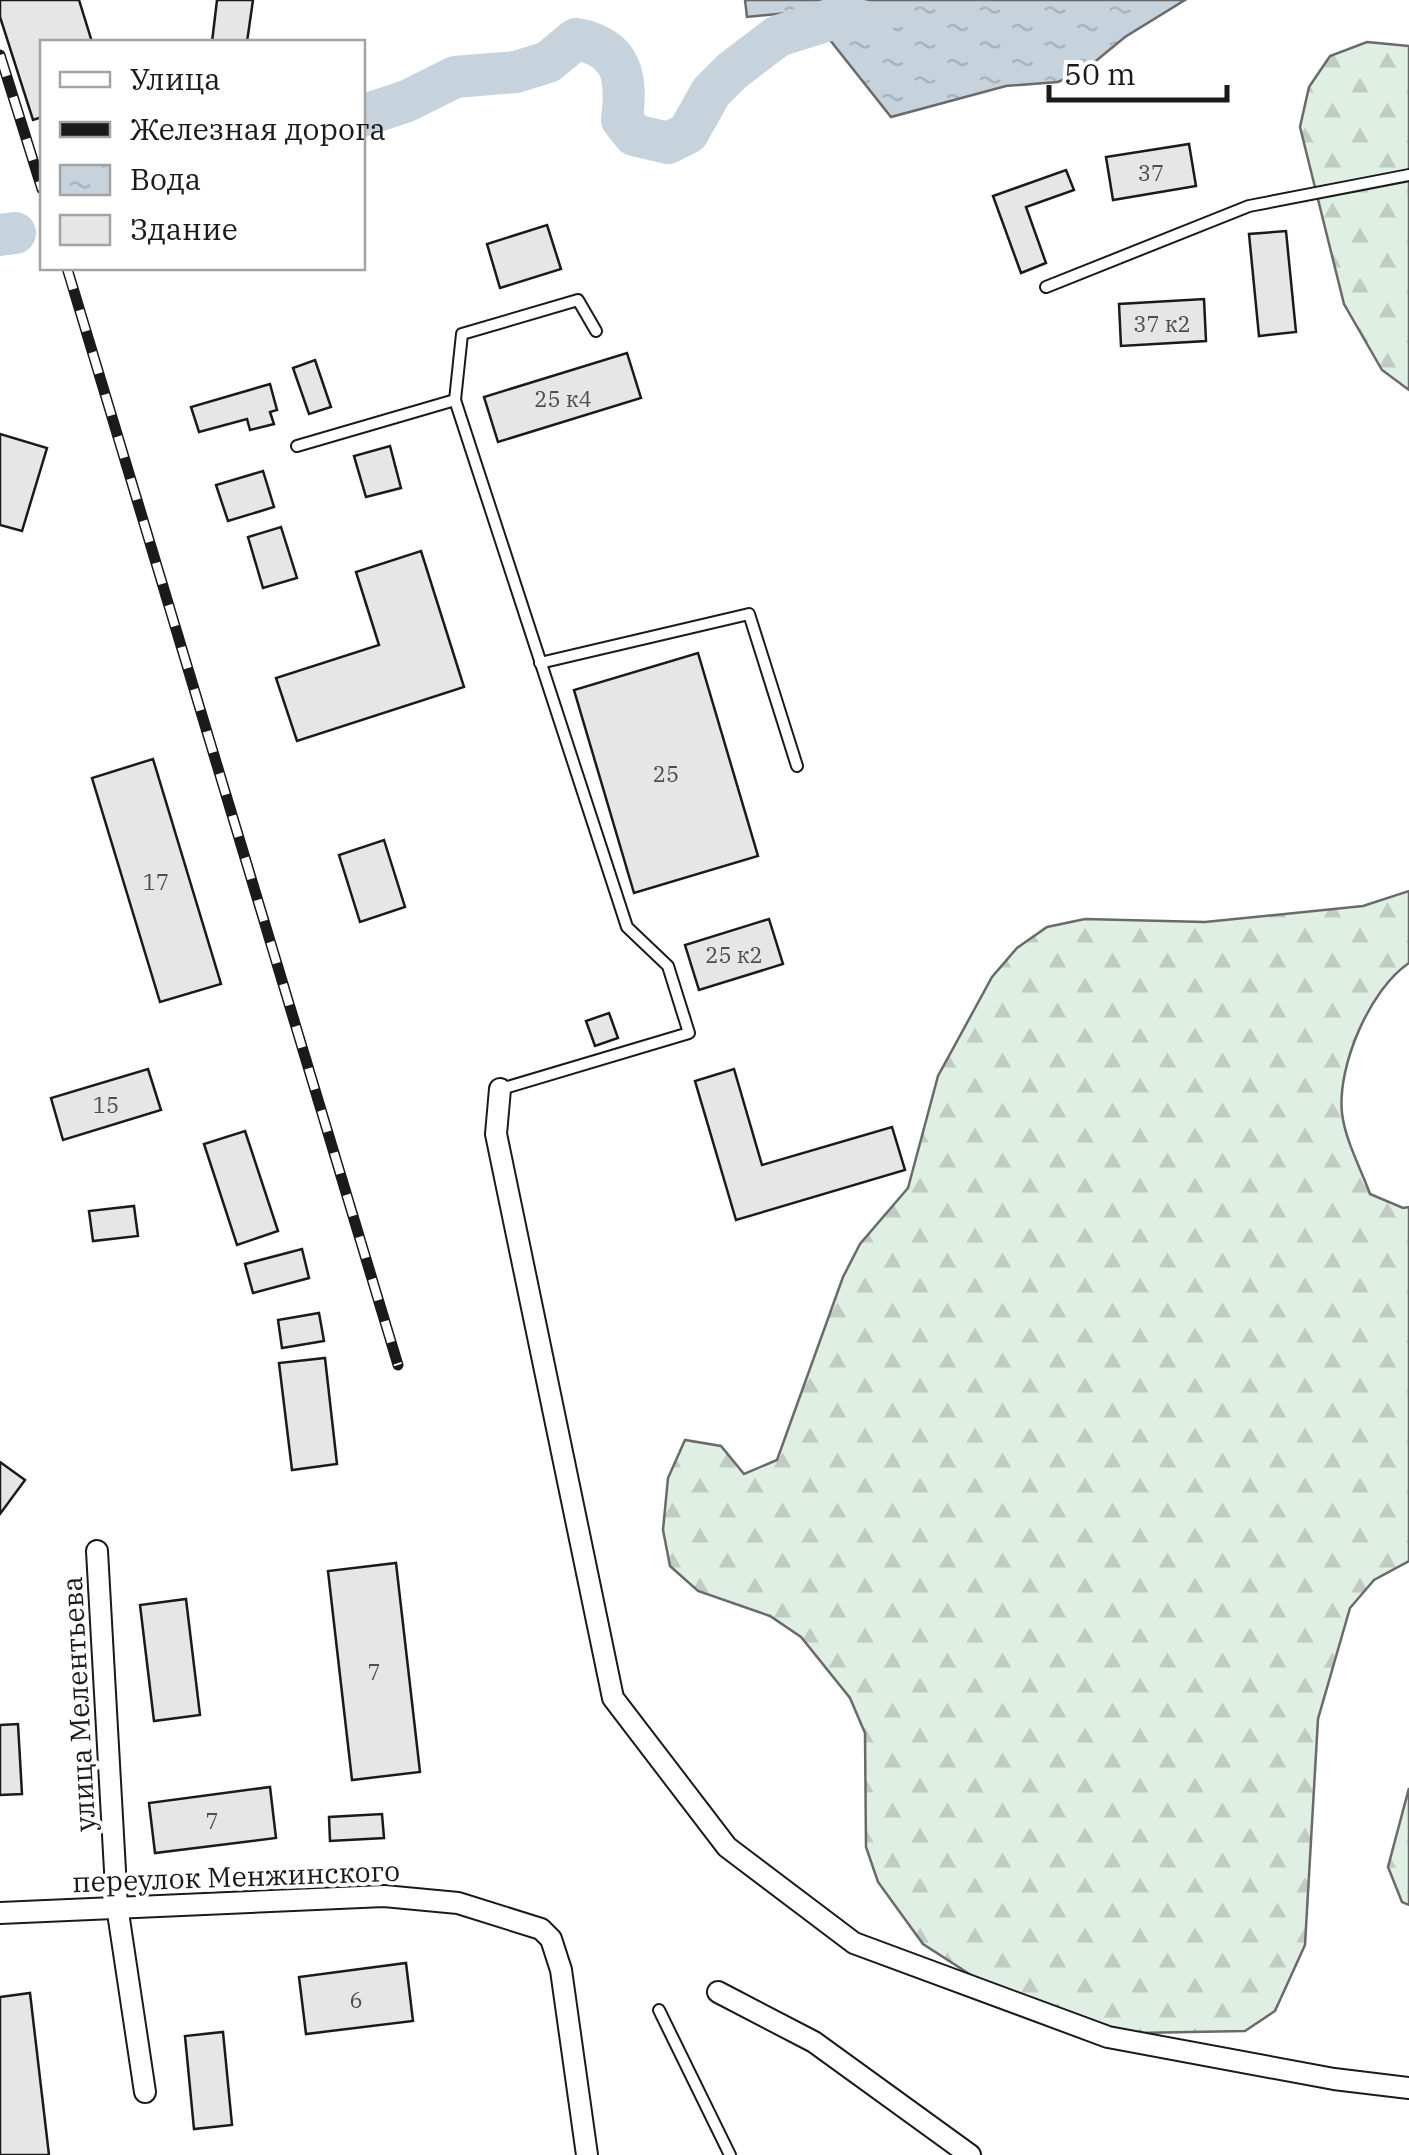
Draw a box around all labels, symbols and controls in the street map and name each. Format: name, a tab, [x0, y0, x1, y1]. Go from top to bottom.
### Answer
legend	[40, 40, 365, 270]
scale bar	[1049, 40, 1226, 102]
text: 50 m	[1064, 54, 1136, 93]
text: Улица	[130, 59, 221, 98]
text: Железная дорога	[130, 109, 386, 148]
house number: 37	[1138, 158, 1164, 187]
text: Вода	[130, 159, 201, 198]
text: Здание	[130, 209, 238, 248]
house number: 37 к2	[1133, 309, 1191, 338]
house number: 25 к4	[534, 384, 592, 413]
house number: 25	[653, 759, 679, 788]
house number: 17	[143, 867, 169, 896]
house number: 25 к2	[705, 940, 763, 969]
house number: 15	[93, 1090, 119, 1119]
street label: улица Мелентьева	[53, 1575, 103, 1833]
house number: 7	[367, 1657, 381, 1686]
house number: 7	[205, 1806, 219, 1835]
street label: переулок Менжинского	[72, 1852, 400, 1900]
house number: 6	[349, 1985, 363, 2014]

